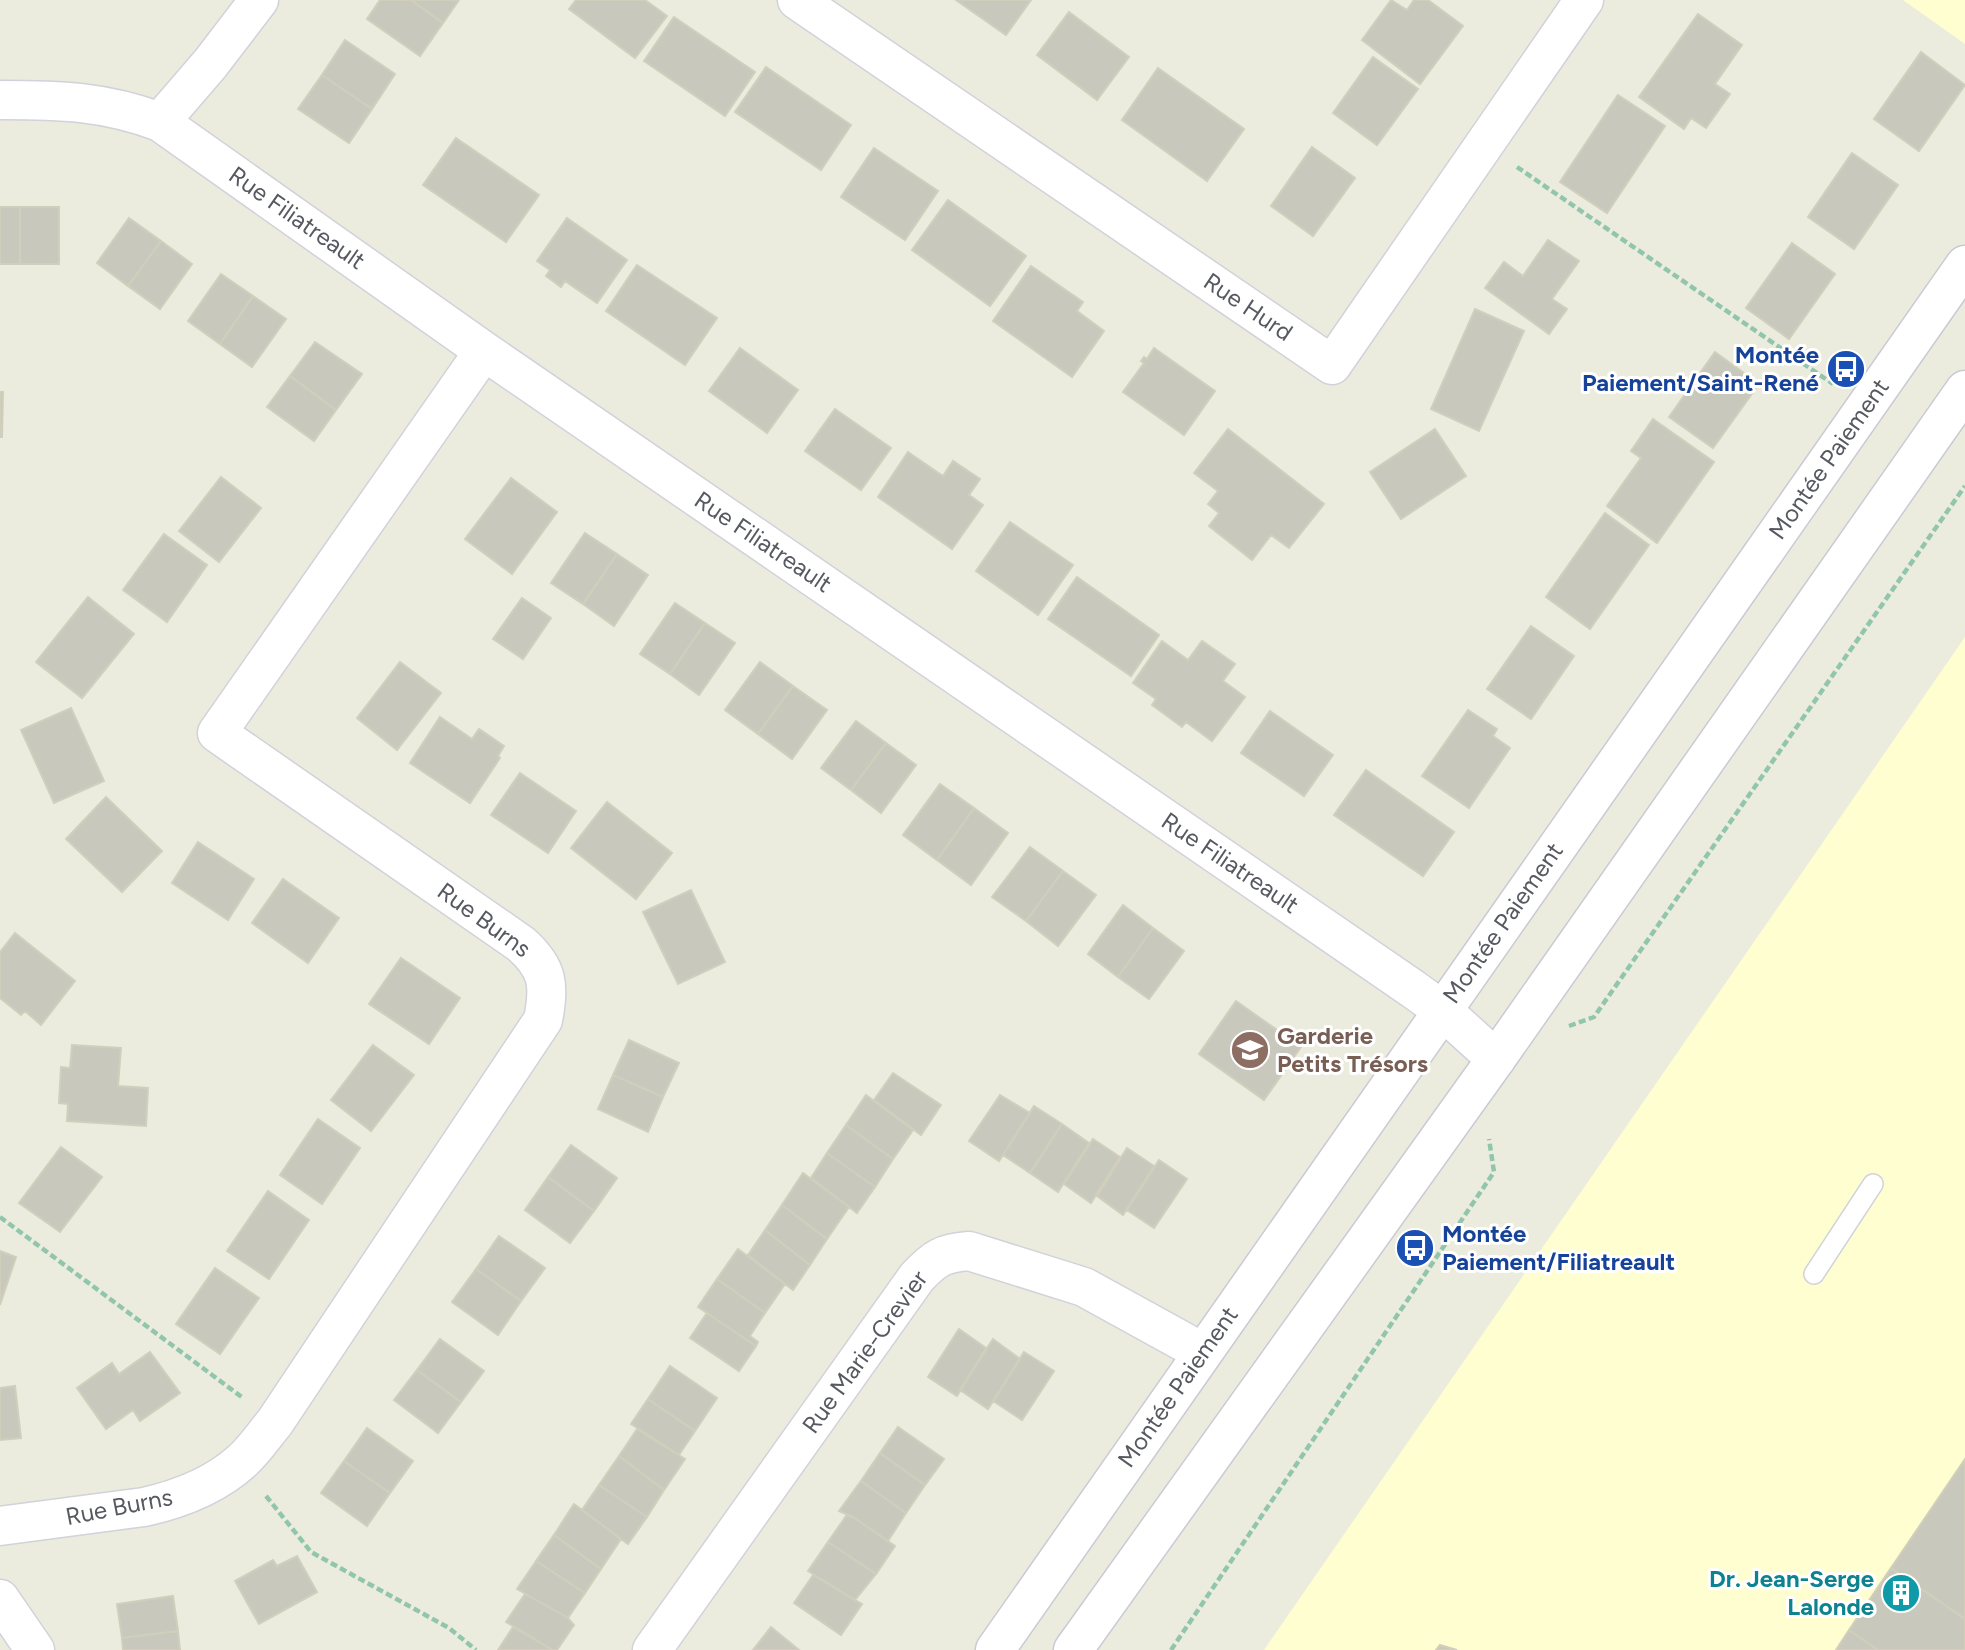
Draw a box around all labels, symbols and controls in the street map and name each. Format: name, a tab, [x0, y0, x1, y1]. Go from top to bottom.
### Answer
street label: Rue Filiatreault	[224, 160, 371, 275]
street label: Rue Hurd	[1198, 266, 1298, 347]
place label: Montée Paiement/Saint-René	[1582, 340, 1819, 397]
bus stop icon: Montée Paiement/Saint-René	[1825, 348, 1867, 390]
street label: Montée Paiement	[1762, 373, 1895, 545]
street label: Rue Filiatreault	[689, 485, 837, 598]
street label: Rue Filiatreault	[1156, 806, 1304, 919]
street label: Montée Paiement	[1436, 837, 1569, 1009]
street label: Rue Burns	[432, 876, 537, 963]
place label: Garderie Petits Trésors	[1277, 1021, 1428, 1078]
school or university icon: Garderie Petits Trésors	[1229, 1029, 1271, 1071]
place label: Montée Paiement/Filiatreault	[1442, 1219, 1675, 1276]
bus stop icon: Montée Paiement/Filiatreault	[1394, 1227, 1436, 1269]
street label: Rue Marie-Crevier	[796, 1265, 933, 1439]
street label: Montée Paiement	[1111, 1301, 1244, 1473]
street label: Rue Burns	[63, 1482, 175, 1531]
place label: Dr. Jean-Serge Lalonde	[1709, 1564, 1874, 1621]
building icon: Dr. Jean-Serge Lalonde	[1880, 1572, 1922, 1614]

